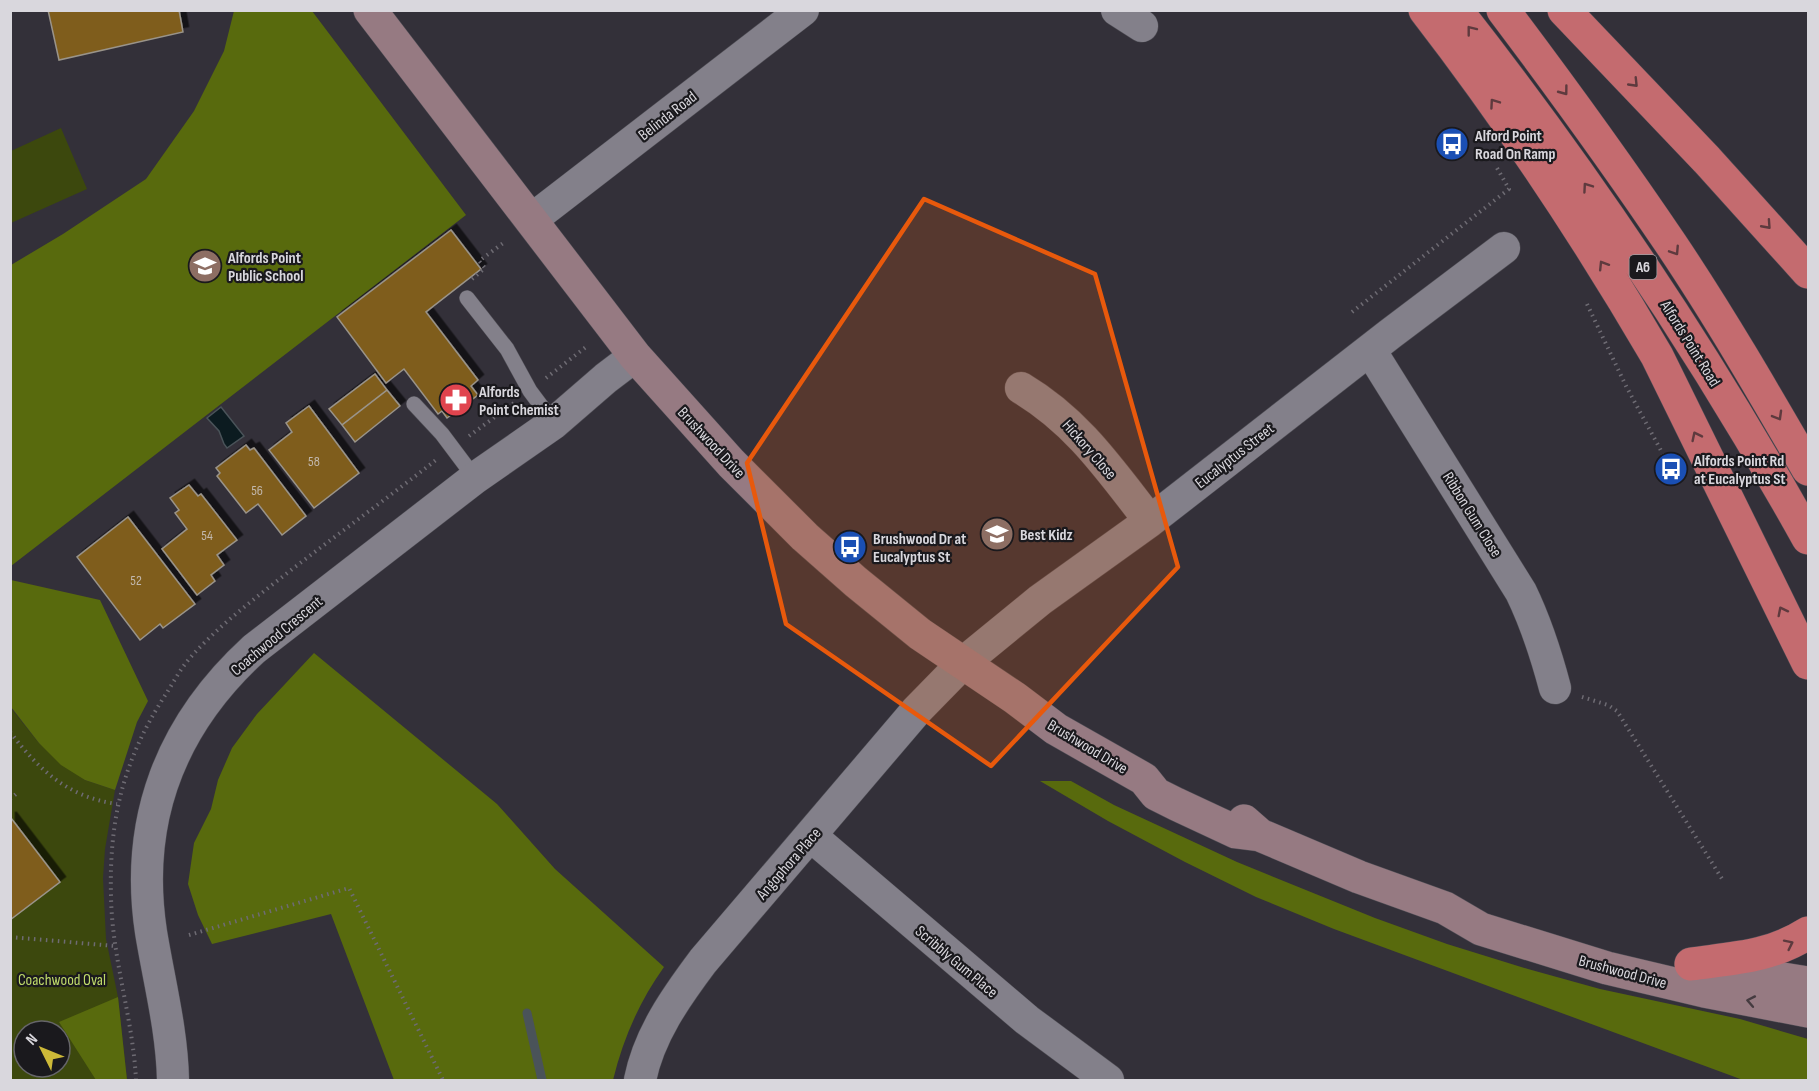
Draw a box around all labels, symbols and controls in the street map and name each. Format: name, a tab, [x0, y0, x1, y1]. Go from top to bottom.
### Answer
one-way arrow	[1467, 26, 1478, 37]
one-way arrow	[1626, 76, 1637, 87]
one-way arrow	[1556, 84, 1567, 95]
street label: Belinda Road	[635, 88, 701, 145]
one-way arrow	[1491, 99, 1502, 110]
bus stop icon: Alford Point Road On Ramp	[1434, 126, 1470, 162]
place label: Alford Point Road On Ramp	[1474, 127, 1555, 164]
one-way arrow	[1583, 182, 1594, 193]
one-way arrow	[1760, 219, 1771, 229]
one-way arrow	[1668, 244, 1679, 255]
school or university icon: Alfords Point Public School	[187, 248, 223, 284]
place label: Alfords Point Public School	[227, 249, 303, 286]
road number: A6	[1630, 255, 1656, 279]
one-way arrow	[1598, 261, 1610, 271]
street label: Alfords Point Road	[1655, 297, 1724, 390]
pharmacy icon: Alfords Point Chemist	[438, 382, 474, 418]
place label: Alfords Point Chemist	[478, 383, 559, 420]
street label: Brushwood Drive	[673, 404, 749, 483]
one-way arrow	[1770, 410, 1782, 420]
street label: Hickory Close	[1058, 416, 1120, 484]
street label: Eucalyptus Street	[1192, 419, 1278, 493]
one-way arrow	[1692, 432, 1703, 443]
bus stop icon: Alfords Point Rd at Eucalyptus St	[1653, 451, 1689, 487]
place label: Alfords Point Rd at Eucalyptus St	[1693, 452, 1786, 489]
house number: 58	[308, 453, 320, 470]
street label: Ribbon Gum Close	[1438, 469, 1505, 561]
house number: 56	[251, 482, 263, 499]
school or university icon: Best Kidz	[979, 516, 1015, 552]
place label: Best Kidz	[1020, 526, 1073, 545]
house number: 54	[201, 527, 213, 544]
bus stop icon: Brushwood Dr at Eucalyptus St	[832, 529, 868, 565]
place label: Brushwood Dr at Eucalyptus St	[873, 530, 966, 567]
house number: 52	[130, 572, 142, 589]
street label: Coachwood Crescent	[227, 592, 327, 680]
one-way arrow	[1778, 607, 1789, 618]
street label: Brushwood Drive	[1044, 716, 1131, 779]
street label: Angophora Place	[752, 824, 825, 904]
street label: Scribbly Gum Place	[911, 922, 1001, 1002]
one-way arrow	[1782, 939, 1793, 951]
street label: Brushwood Drive	[1577, 952, 1669, 993]
park label: Coachwood Oval	[18, 971, 106, 990]
one-way arrow	[1746, 995, 1756, 1008]
north arrow	[12, 1019, 72, 1079]
text: N	[22, 1030, 42, 1049]

